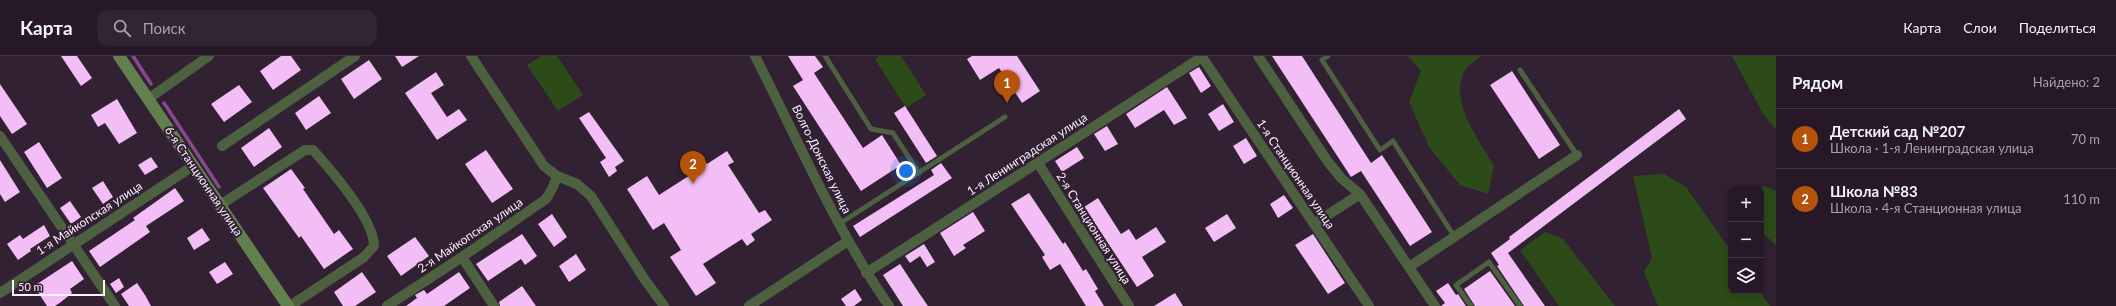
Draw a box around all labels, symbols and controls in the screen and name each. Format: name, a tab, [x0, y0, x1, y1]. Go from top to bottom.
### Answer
search box	[97, 10, 377, 46]
text: Карта	[20, 16, 73, 39]
icon: search	[111, 17, 133, 39]
text: Поиск	[143, 19, 186, 37]
text: Карта	[1903, 19, 1941, 36]
text: Слои	[1963, 19, 1997, 36]
text: Поделиться	[2019, 19, 2096, 36]
pin: 1	[994, 70, 1020, 103]
text: Рядом	[1792, 72, 1843, 93]
text: Найдено: 2	[2033, 74, 2100, 90]
street label: Волго-Донская улица	[789, 102, 855, 216]
street label: 1-я Ленинградская улица	[964, 109, 1090, 198]
street label: 1-я Станционная улица	[1254, 116, 1338, 232]
text: Детский сад №207	[1830, 122, 1965, 140]
street label: 6-я Станционная улица	[162, 123, 246, 239]
text: 1	[1801, 131, 1809, 147]
text: 70 m	[2071, 131, 2100, 147]
text: Школа · 1-я Ленинградская улица	[1830, 140, 2034, 156]
pin: 2	[680, 151, 706, 184]
your location	[896, 161, 916, 181]
street label: 2-я Станционная улица	[1053, 169, 1135, 287]
street label: 1-я Майкопская улица	[33, 178, 145, 258]
text: Школа №83	[1830, 182, 1918, 200]
map controls	[1728, 186, 1764, 294]
button: +	[1728, 186, 1764, 222]
text: 2	[1801, 191, 1809, 207]
text: 110 m	[2063, 191, 2100, 207]
street label: 2-я Майкопская улица	[415, 194, 525, 276]
text: Школа · 4-я Станционная улица	[1830, 200, 2022, 216]
button: −	[1728, 222, 1764, 258]
button: layers	[1728, 258, 1764, 294]
scale bar	[12, 278, 105, 297]
text: 50 m	[18, 280, 43, 293]

